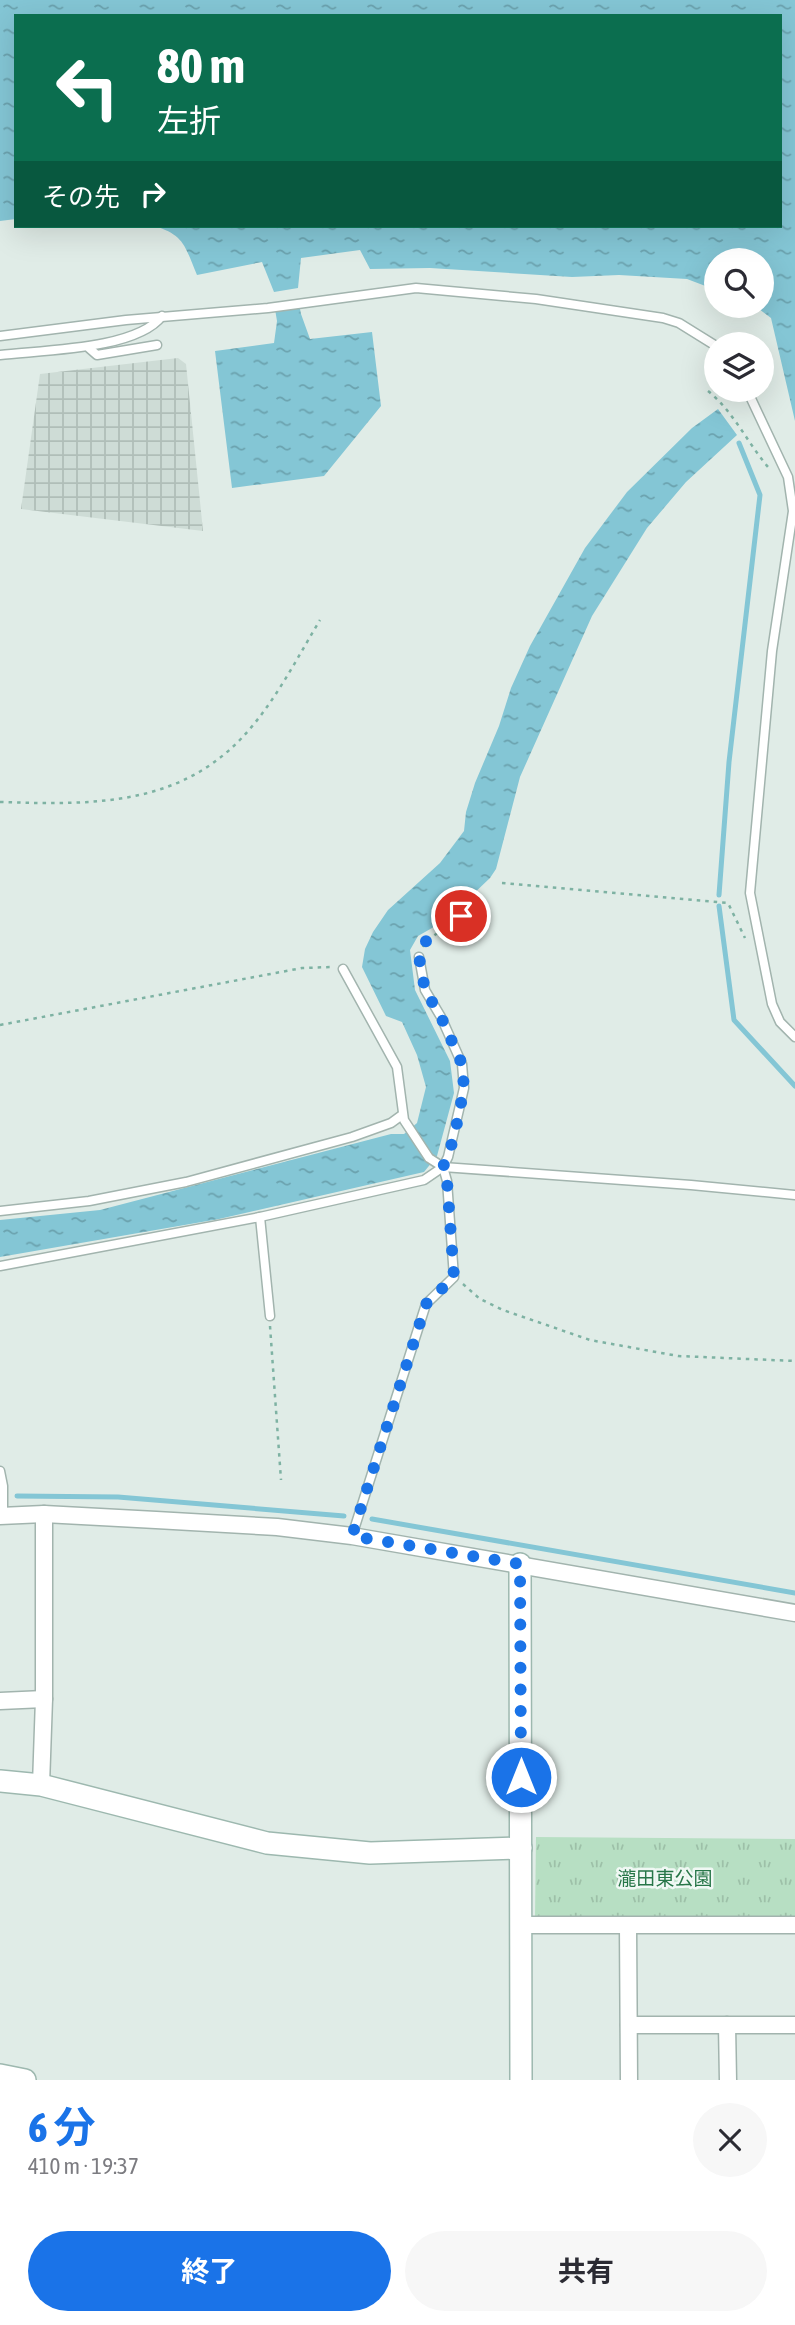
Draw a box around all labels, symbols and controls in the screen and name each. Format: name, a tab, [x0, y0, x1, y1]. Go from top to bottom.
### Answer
text: 80 m	[157, 37, 245, 93]
icon: left	[42, 42, 133, 133]
text: 左折	[157, 102, 221, 139]
icon: right	[134, 175, 172, 213]
text: その先	[42, 182, 120, 212]
map controls	[704, 248, 774, 402]
button: search	[704, 248, 774, 318]
button: layers	[704, 332, 774, 402]
pin	[431, 886, 491, 946]
icon: arrive	[442, 897, 480, 935]
position arrow	[484, 1740, 558, 1814]
park label: 瀧田東公園	[617, 1867, 713, 1889]
text: 6 分	[28, 2103, 96, 2151]
button: close	[693, 2103, 767, 2177]
text: 410 m · 19:37	[28, 2153, 139, 2179]
button: 終了	[28, 2231, 391, 2311]
button: 共有	[405, 2231, 767, 2311]

